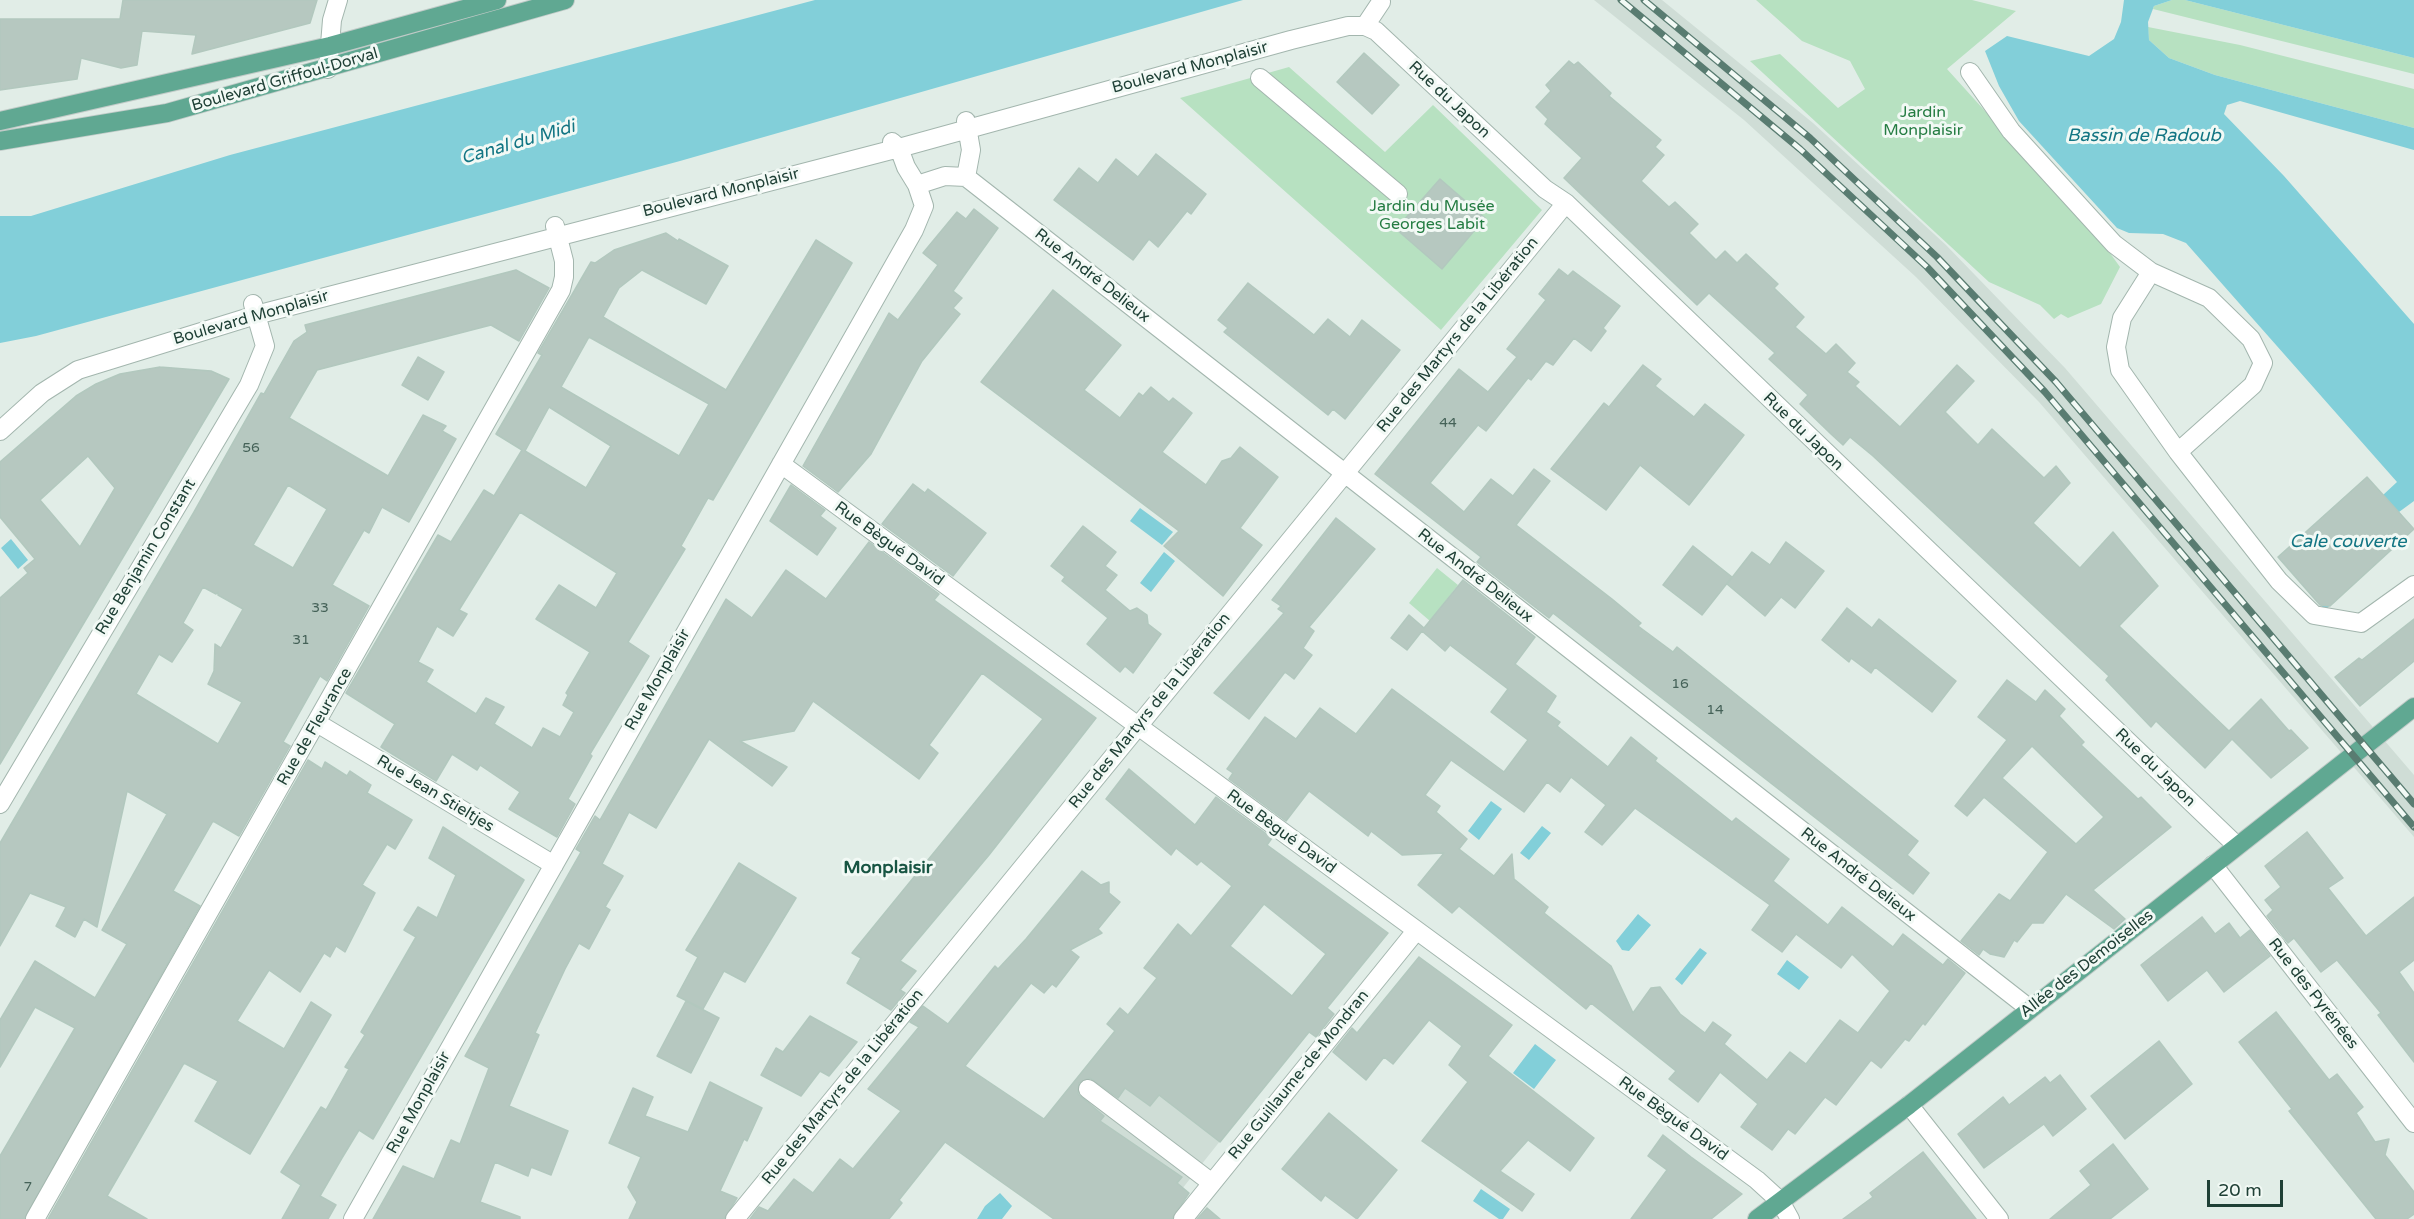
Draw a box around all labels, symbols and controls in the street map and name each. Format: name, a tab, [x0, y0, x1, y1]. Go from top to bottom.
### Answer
street label: Boulevard Monplaisir	[1110, 38, 1270, 98]
street label: Boulevard Griffoul-Dorval	[190, 44, 380, 116]
street label: Rue du Japon	[1404, 57, 1494, 143]
park label: Jardin Monplaisir	[1883, 103, 1963, 141]
water label: Canal du Midi	[459, 116, 577, 170]
water label: Bassin de Radoub	[2067, 125, 2221, 147]
street label: Boulevard Monplaisir	[641, 164, 801, 222]
park label: Jardin du Musée Georges Labit	[1369, 197, 1495, 235]
street label: Rue André Delieux	[1030, 225, 1154, 327]
street label: Rue des Martyrs de la Libération	[1373, 233, 1543, 437]
street label: Boulevard Monplaisir	[171, 287, 331, 349]
street label: Rue du Japon	[1759, 389, 1847, 475]
house number: 44	[1439, 415, 1457, 431]
house number: 56	[242, 440, 260, 456]
street label: Rue Benjamin Constant	[92, 476, 200, 638]
street label: Rue Bègué David	[830, 498, 948, 590]
street label: Rue André Delieux	[1413, 525, 1537, 627]
water label: Cale couverte	[2290, 531, 2406, 553]
house number: 33	[311, 600, 329, 616]
street label: Rue des Martyrs de la Libération	[1065, 609, 1235, 813]
street label: Rue Monplaisir	[621, 626, 695, 734]
house number: 31	[292, 632, 310, 648]
street label: Rue de Fleurance	[274, 665, 356, 789]
house number: 16	[1671, 676, 1689, 692]
house number: 14	[1706, 702, 1724, 718]
street label: Rue du Japon	[2111, 725, 2199, 811]
street label: Rue Jean Stieltjes	[373, 751, 497, 837]
street label: Rue Bègué David	[1222, 786, 1340, 878]
street label: Rue André Delieux	[1796, 824, 1920, 926]
district label: Monplaisir	[843, 857, 933, 879]
street label: Allée des Demoiselles	[2017, 906, 2157, 1022]
street label: Rue des Pyrénées	[2264, 935, 2362, 1053]
street label: Rue des Martyrs de la Libération	[758, 985, 928, 1189]
street label: Rue Guillaume-de-Mondran	[1225, 986, 1373, 1164]
street label: Rue Monplaisir	[383, 1049, 455, 1157]
street label: Rue Bègué David	[1614, 1073, 1732, 1165]
scale bar	[2210, 1168, 2286, 1206]
house number: 7	[24, 1179, 32, 1195]
text: 20 m	[2218, 1179, 2262, 1201]

